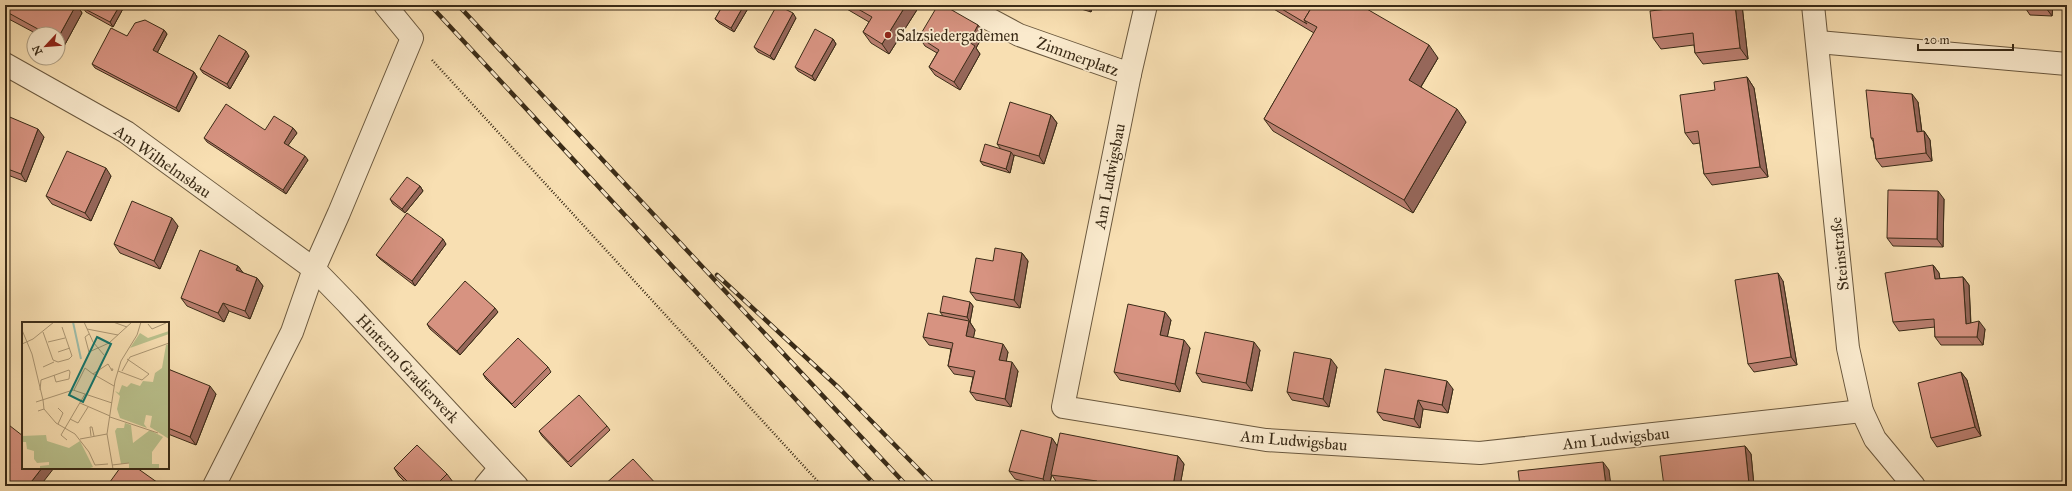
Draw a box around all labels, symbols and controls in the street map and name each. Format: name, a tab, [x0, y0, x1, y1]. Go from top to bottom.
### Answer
north arrow	[26, 26, 66, 66]
place label: Salzsiedergademen	[896, 26, 1019, 46]
scale bar	[1918, 26, 2013, 52]
marker: Salzsiedergademen	[883, 30, 893, 40]
street label: Zimmerplatz	[1034, 33, 1122, 80]
text: 20 m	[1924, 33, 1950, 47]
text: N	[29, 43, 45, 57]
street label: Am Wilhelmsbau	[110, 120, 215, 202]
street label: Am Ludwigsbau	[1090, 121, 1130, 232]
street label: Steinstraße	[1826, 216, 1853, 292]
street label: Hinterm Gradierwerk	[352, 310, 463, 427]
inset map	[22, 322, 169, 469]
street label: Am Ludwigsbau	[1561, 423, 1671, 455]
street label: Am Ludwigsbau	[1239, 426, 1349, 456]

